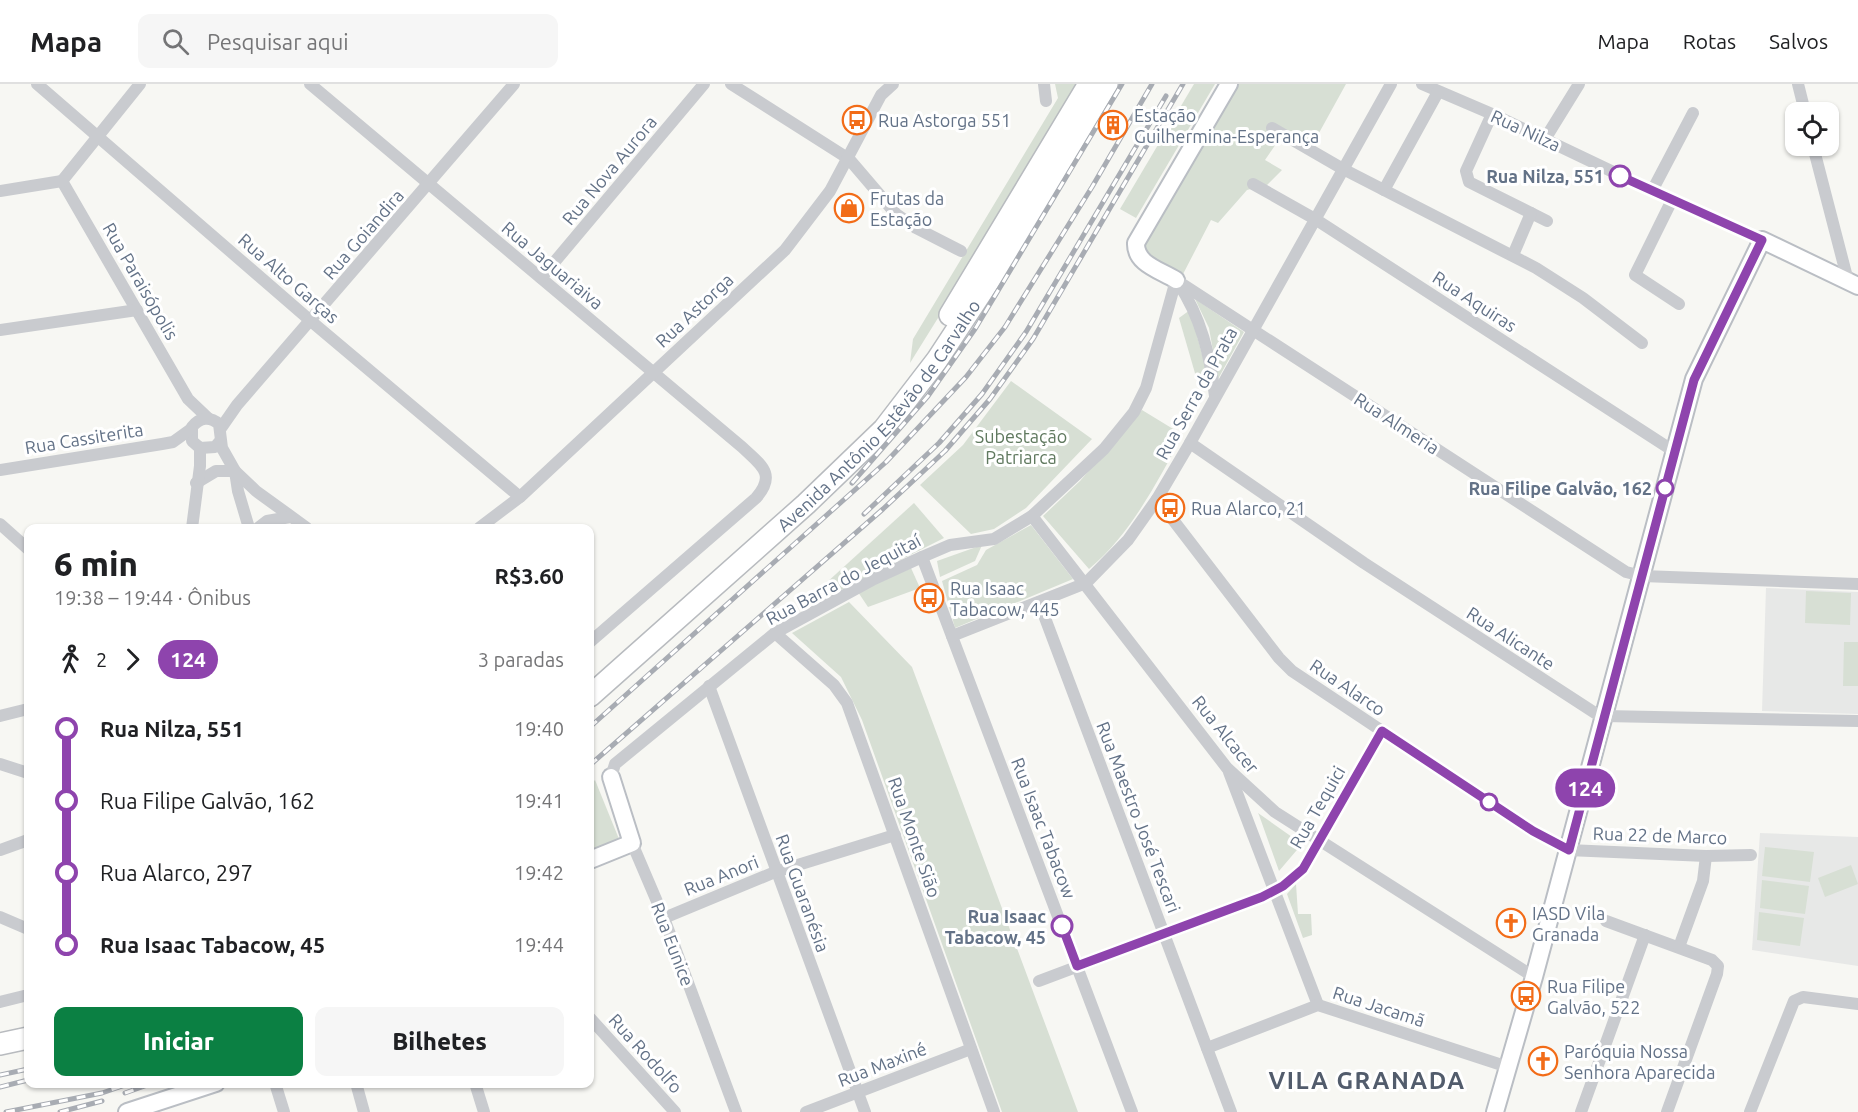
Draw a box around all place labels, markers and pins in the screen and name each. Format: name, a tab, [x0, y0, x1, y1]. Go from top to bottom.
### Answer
bus stop icon: Rua Astorga 551	[841, 104, 873, 136]
place label: Estação Guilhermina-Esperança	[1134, 105, 1319, 146]
building icon: Estação Guilhermina-Esperança	[1097, 109, 1129, 141]
place label: Rua Astorga 551	[878, 110, 1011, 130]
marker: Rua Nilza, 551	[1609, 165, 1631, 187]
place label: Rua Nilza, 551	[1486, 166, 1604, 186]
place label: Frutas da Estação	[870, 188, 944, 229]
shop icon: Frutas da Estação	[833, 192, 865, 224]
place label: Rua Filipe Galvão, 162	[1468, 478, 1652, 498]
marker: Rua Filipe Galvão, 162	[1656, 479, 1674, 497]
bus stop icon: Rua Alarco, 21	[1154, 492, 1186, 524]
place label: Rua Alarco, 21	[1191, 498, 1306, 518]
place label: Rua Isaac Tabacow, 445	[950, 578, 1060, 619]
bus stop icon: Rua Isaac Tabacow, 445	[913, 582, 945, 614]
unlabelled marker	[1480, 793, 1498, 811]
place label: IASD Vila Granada	[1532, 903, 1605, 944]
place label: Rua Isaac Tabacow, 45	[945, 906, 1046, 947]
church icon: IASD Vila Granada	[1495, 907, 1527, 939]
marker: Rua Isaac Tabacow, 45	[1051, 915, 1073, 937]
place label: Rua Filipe Galvão, 522	[1547, 976, 1640, 1017]
bus stop icon: Rua Filipe Galvão, 522	[1510, 980, 1542, 1012]
place label: Paróquia Nossa Senhora Aparecida	[1564, 1041, 1715, 1082]
church icon: Paróquia Nossa Senhora Aparecida	[1527, 1045, 1559, 1077]

